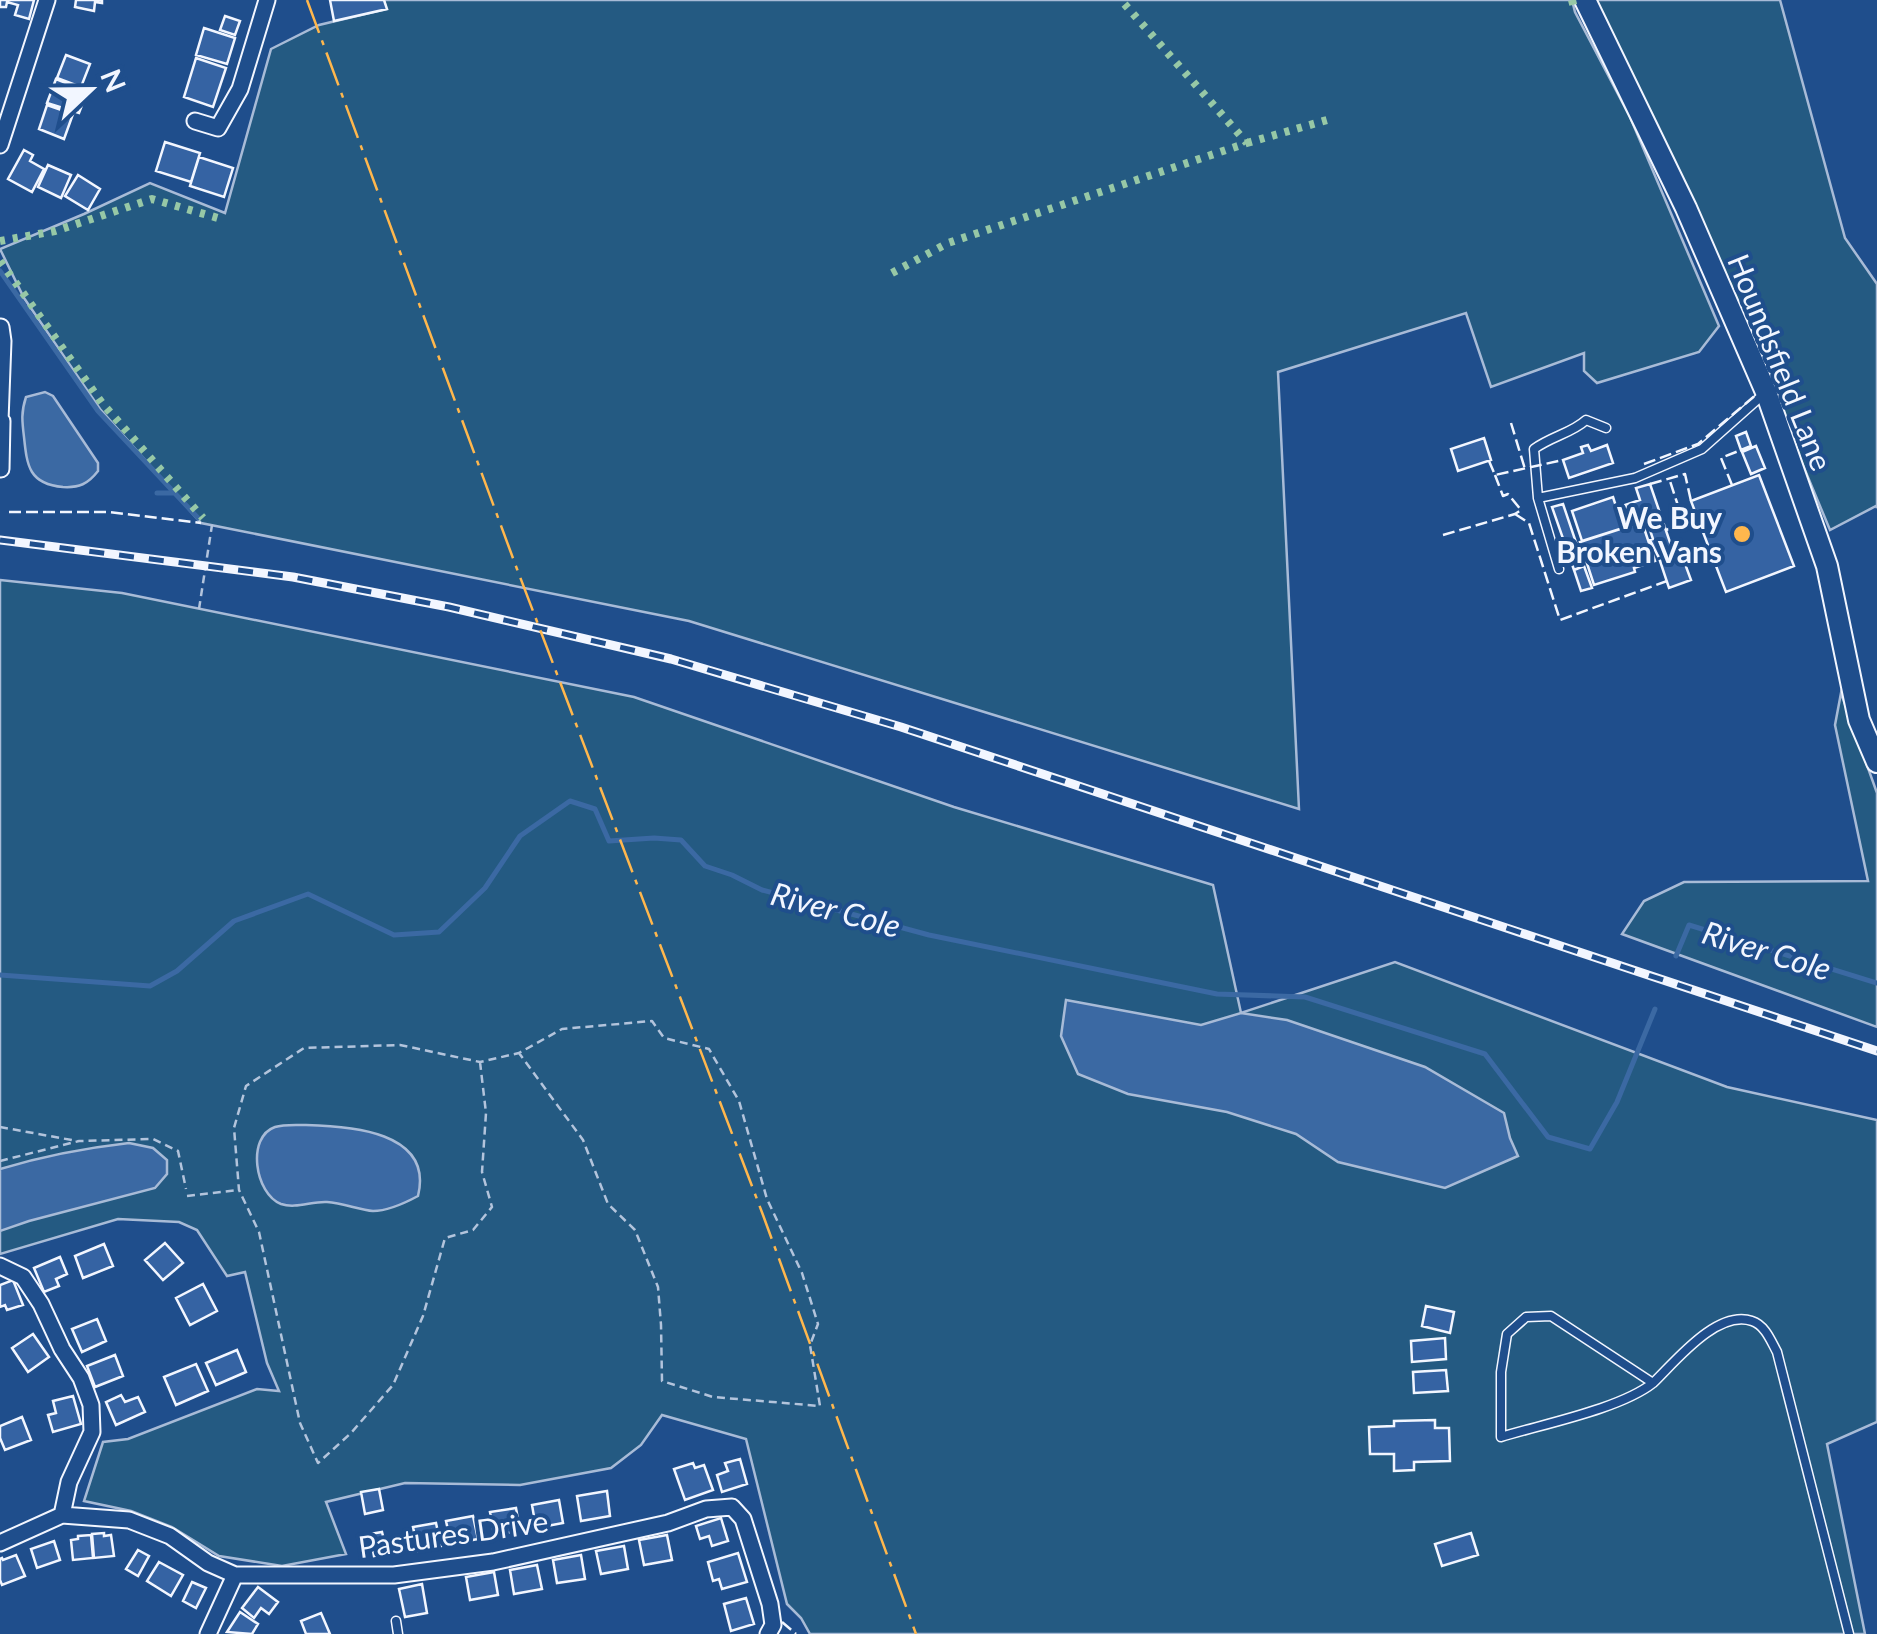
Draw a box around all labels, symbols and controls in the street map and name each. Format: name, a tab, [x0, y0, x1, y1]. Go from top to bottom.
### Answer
north arrow	[40, 40, 140, 140]
text: N	[94, 64, 134, 97]
street label: Houndsfield Lane	[1721, 249, 1841, 475]
place label: We Buy Broken Vans	[1556, 499, 1722, 569]
marker: We Buy Broken Vans	[1731, 523, 1753, 545]
water label: River Cole	[767, 873, 905, 945]
water label: River Cole	[1698, 912, 1836, 988]
street label: Pastures Drive	[356, 1502, 550, 1564]

